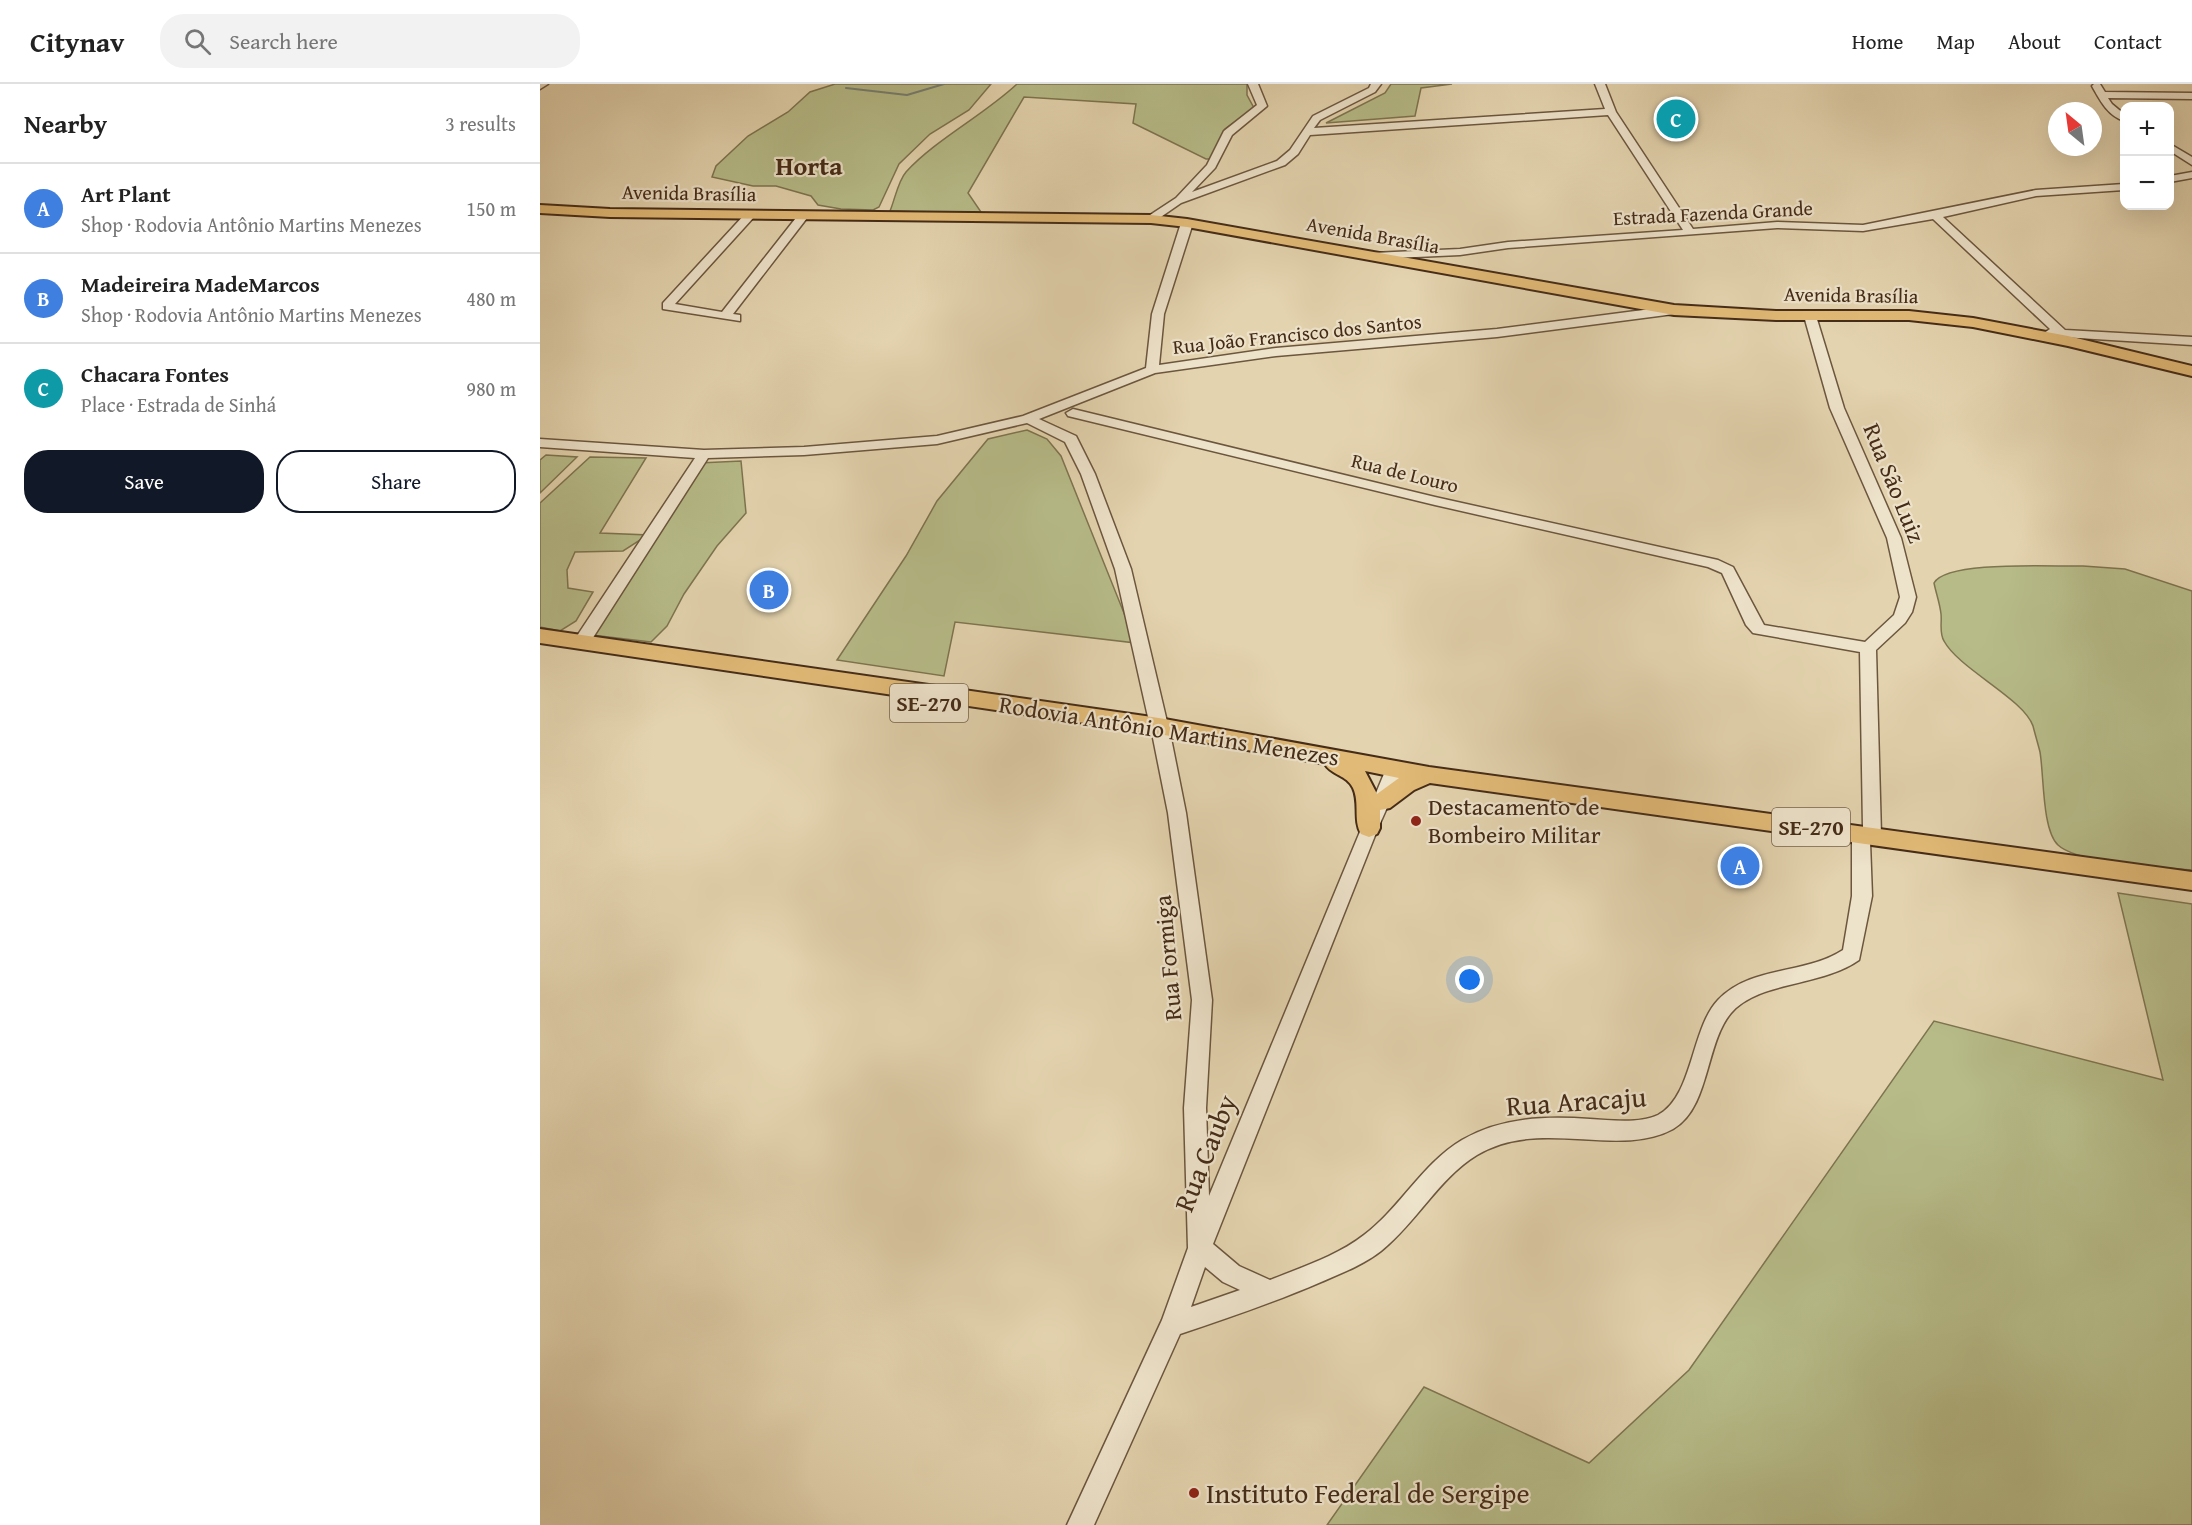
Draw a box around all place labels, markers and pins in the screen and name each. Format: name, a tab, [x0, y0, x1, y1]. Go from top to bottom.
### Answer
pin: C	[1656, 96, 1696, 141]
pin: B	[750, 568, 788, 612]
place label: Destacamento de Bombeiro Militar	[1428, 789, 1601, 852]
marker: Destacamento de Bombeiro Militar	[1409, 814, 1423, 828]
pin: A	[1720, 844, 1760, 888]
place label: Instituto Federal de Sergipe	[1206, 1472, 1530, 1513]
marker: Instituto Federal de Sergipe	[1187, 1486, 1201, 1500]

